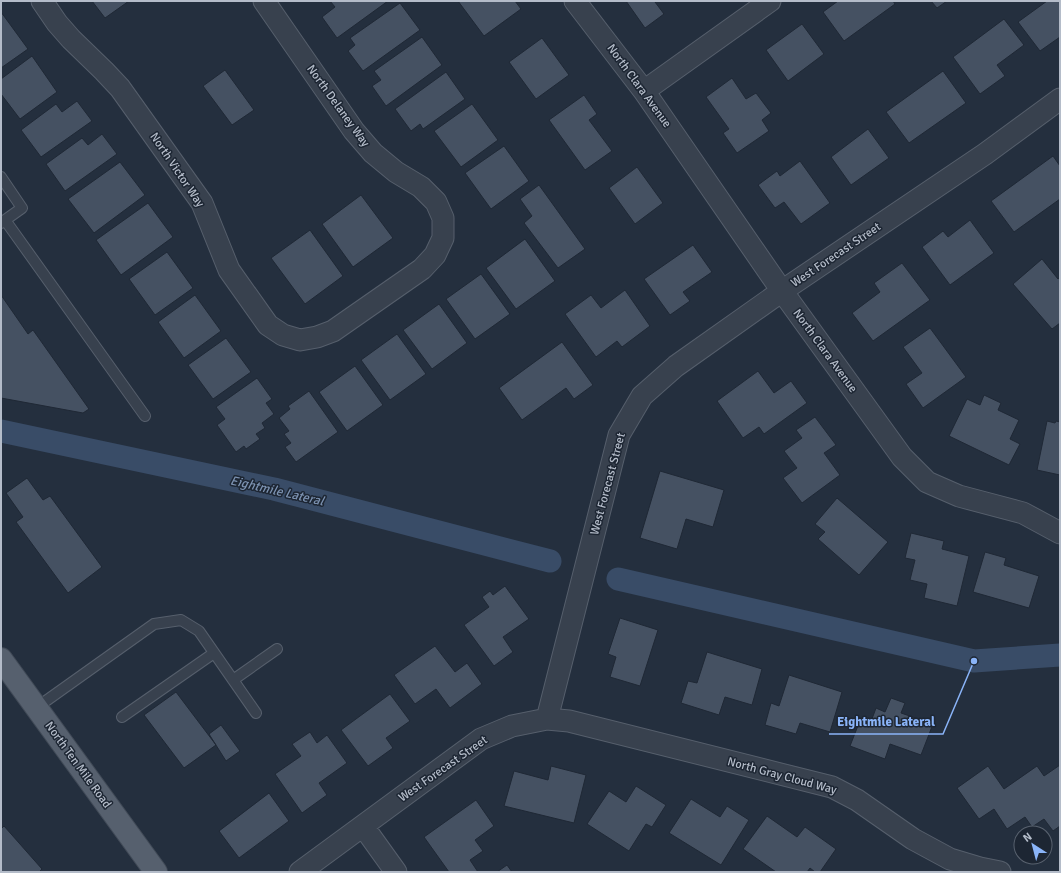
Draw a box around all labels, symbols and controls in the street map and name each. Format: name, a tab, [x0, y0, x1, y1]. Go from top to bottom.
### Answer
street label: North Clara Avenue	[604, 41, 674, 131]
street label: North Delaney Way	[303, 62, 373, 150]
street label: North Victor Way	[146, 130, 208, 211]
street label: West Forecast Street	[788, 219, 884, 291]
street label: North Clara Avenue	[790, 306, 860, 396]
street label: West Forecast Street	[587, 431, 629, 537]
water label: Eightmile Lateral	[229, 472, 326, 510]
callout: Eightmile Lateral	[829, 709, 943, 734]
text: Eightmile Lateral	[837, 714, 935, 730]
street label: North Ten Mile Road	[42, 719, 114, 811]
street label: West Forecast Street	[396, 733, 490, 805]
street label: North Gray Cloud Way	[726, 754, 839, 798]
north arrow	[1013, 825, 1053, 865]
text: N	[1020, 830, 1034, 845]

